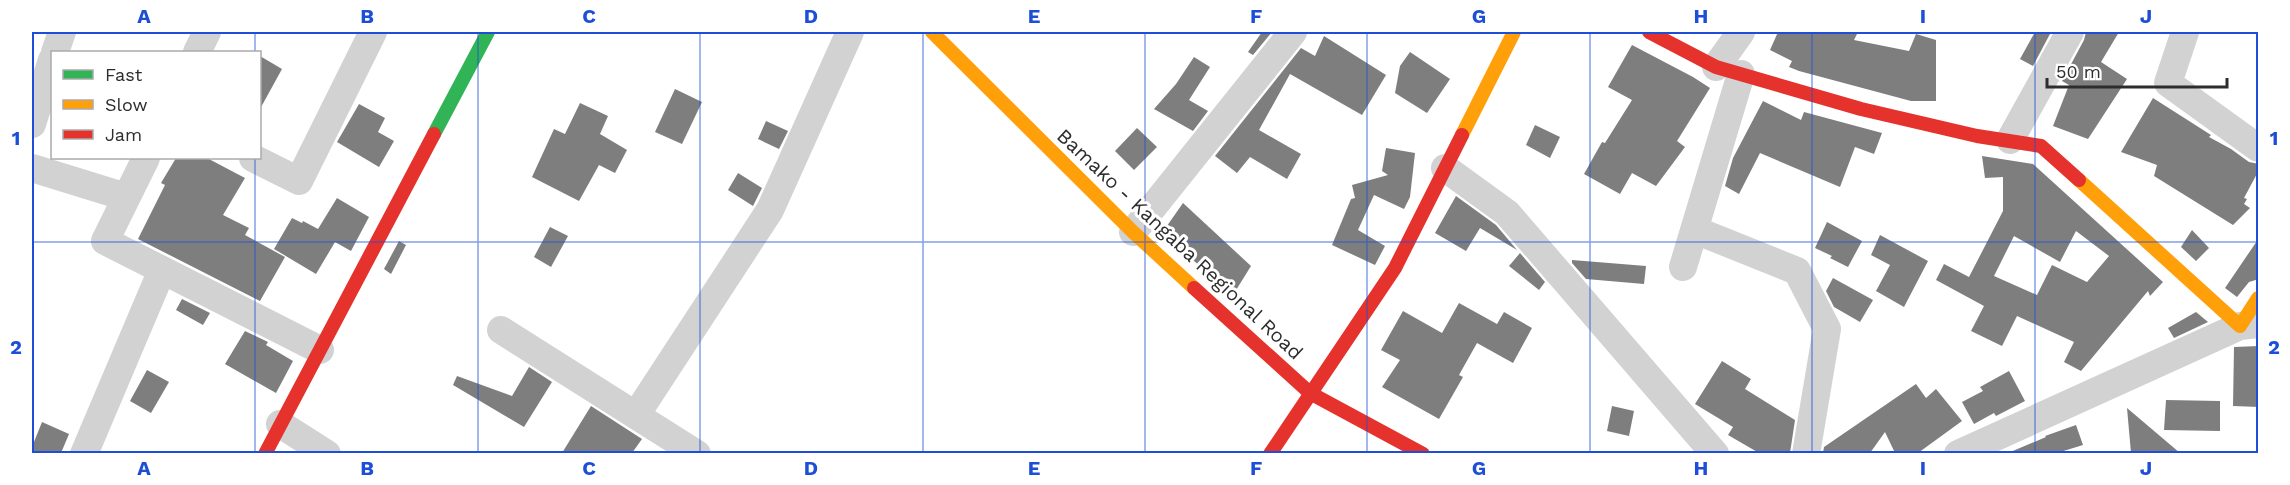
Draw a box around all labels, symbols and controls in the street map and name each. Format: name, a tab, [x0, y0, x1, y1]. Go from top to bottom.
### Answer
text: A	[137, 4, 151, 28]
text: B	[360, 4, 374, 28]
text: C	[582, 4, 596, 28]
text: D	[804, 4, 818, 28]
text: E	[1028, 4, 1040, 28]
text: F	[1250, 4, 1262, 28]
text: G	[1472, 4, 1486, 28]
text: H	[1694, 4, 1708, 28]
text: I	[1920, 4, 1926, 28]
text: J	[2140, 4, 2152, 28]
legend	[51, 51, 261, 159]
scale bar	[2047, 51, 2227, 89]
text: 50 m	[2056, 61, 2101, 82]
text: Fast	[105, 64, 143, 85]
text: Slow	[105, 94, 148, 115]
text: Jam	[105, 124, 142, 145]
street label: Bamako - Kangaba Regional Road	[1052, 124, 1308, 364]
text: 1	[12, 126, 20, 150]
text: 1	[2270, 126, 2278, 150]
text: 2	[10, 335, 22, 359]
text: 2	[2268, 335, 2280, 359]
text: A	[137, 456, 151, 480]
text: B	[360, 456, 374, 480]
text: C	[582, 456, 596, 480]
text: D	[804, 456, 818, 480]
text: E	[1028, 456, 1040, 480]
text: F	[1250, 456, 1262, 480]
text: G	[1472, 456, 1486, 480]
text: H	[1694, 456, 1708, 480]
text: I	[1920, 456, 1926, 480]
text: J	[2140, 456, 2152, 480]

